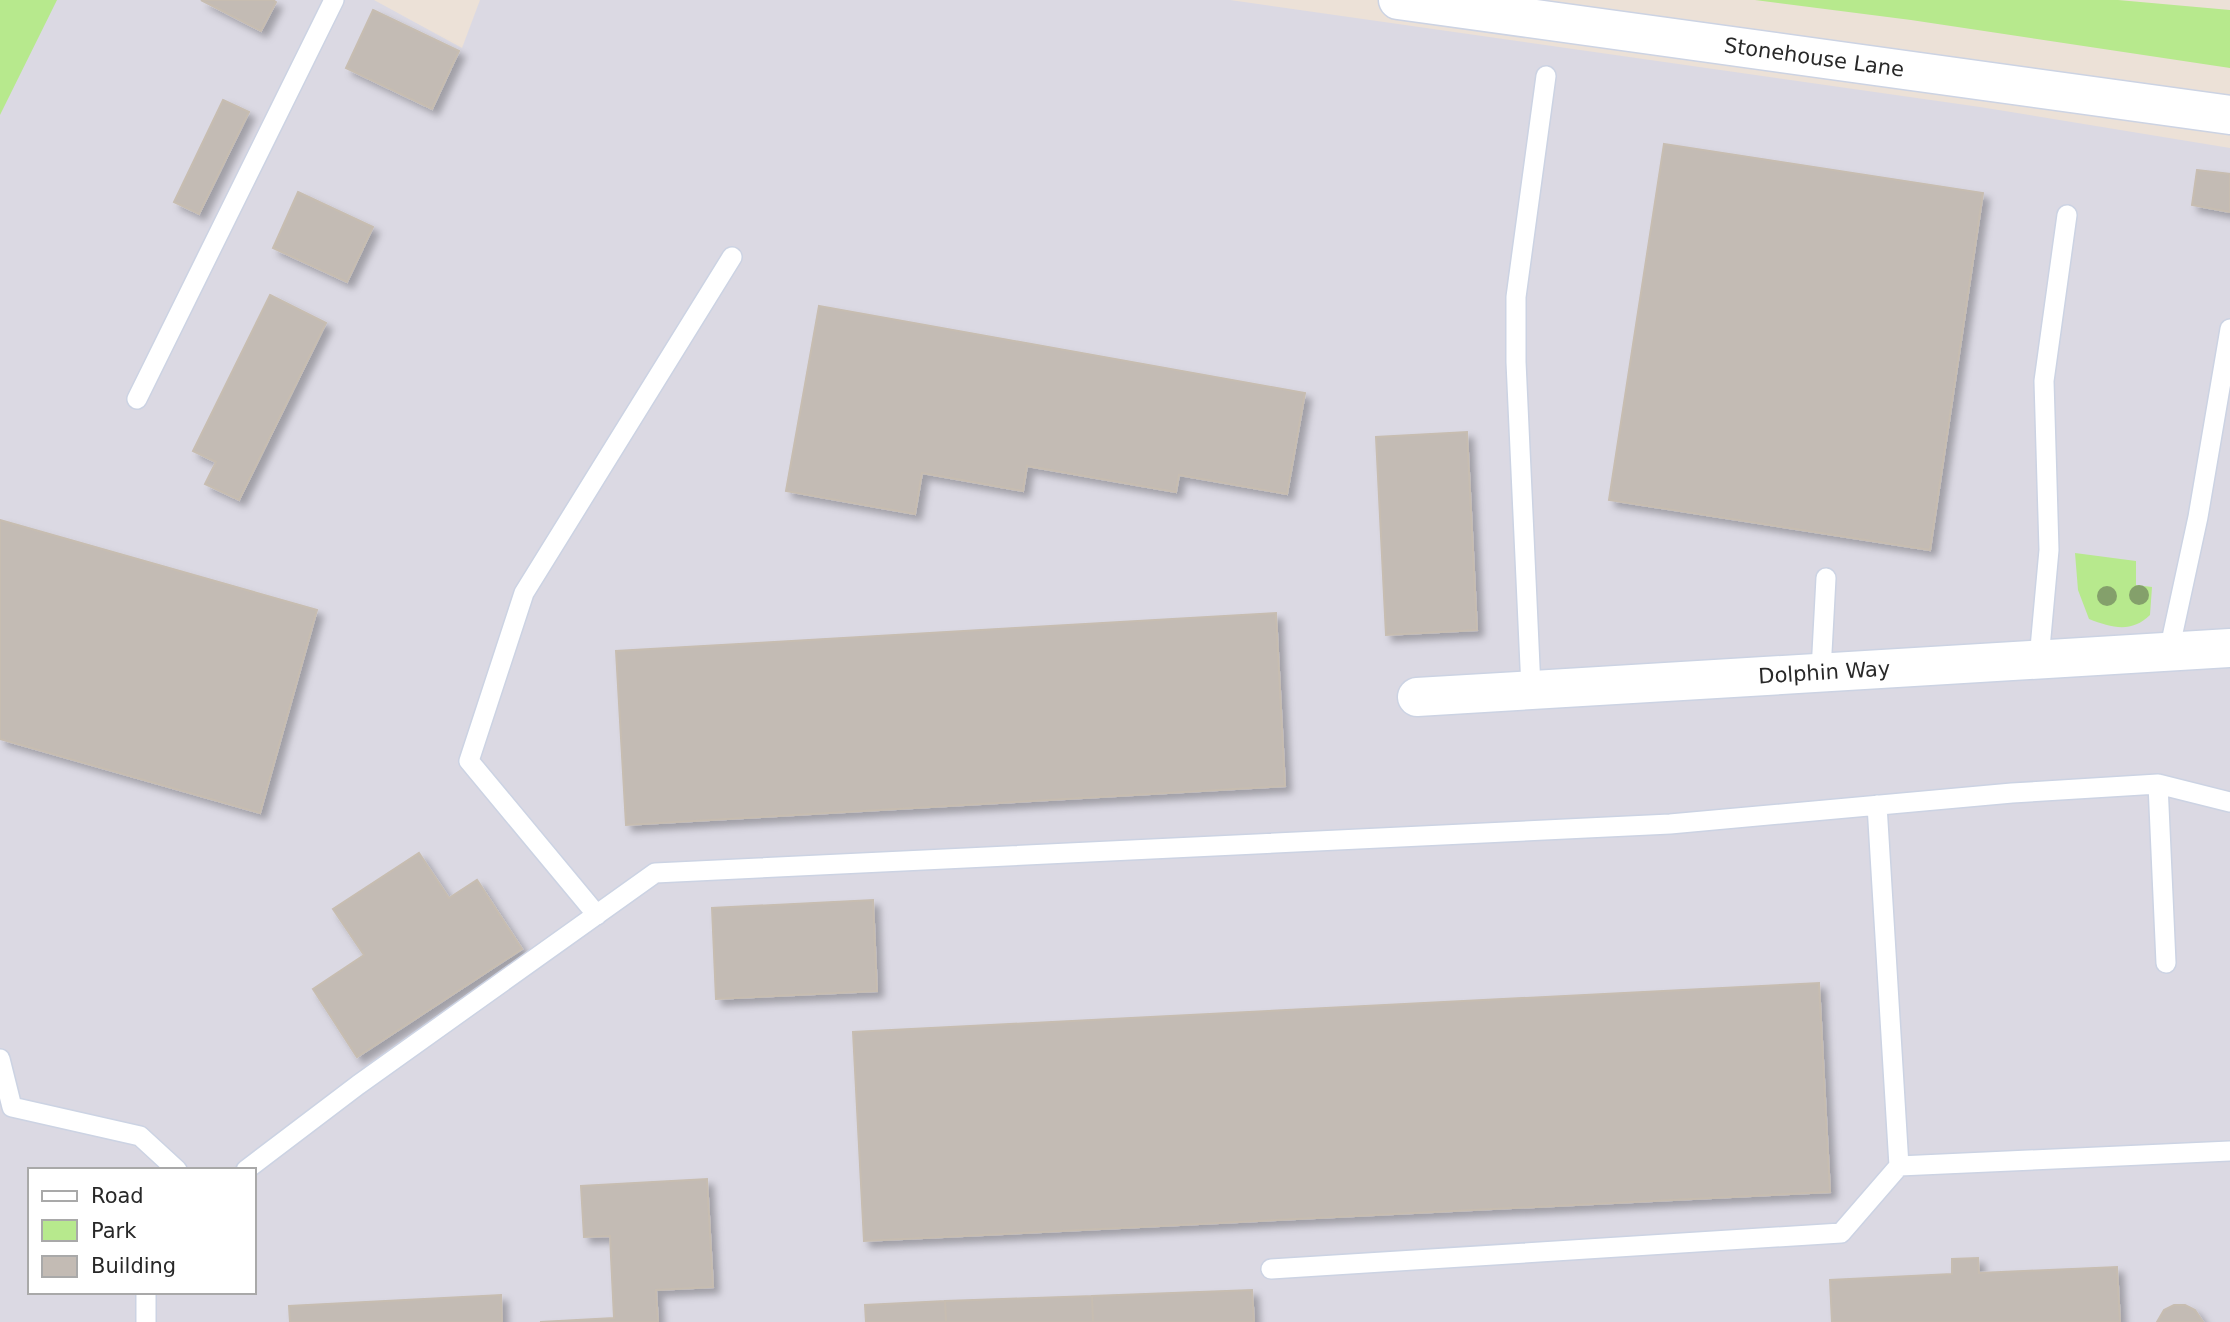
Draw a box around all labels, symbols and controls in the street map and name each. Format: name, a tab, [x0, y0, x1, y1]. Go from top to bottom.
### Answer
street label: Stonehouse Lane	[1722, 33, 1906, 82]
street label: Dolphin Way	[1758, 657, 1891, 688]
legend	[28, 1168, 256, 1294]
text: Road	[91, 1184, 144, 1208]
text: Park	[91, 1219, 137, 1243]
text: Building	[91, 1254, 176, 1278]

